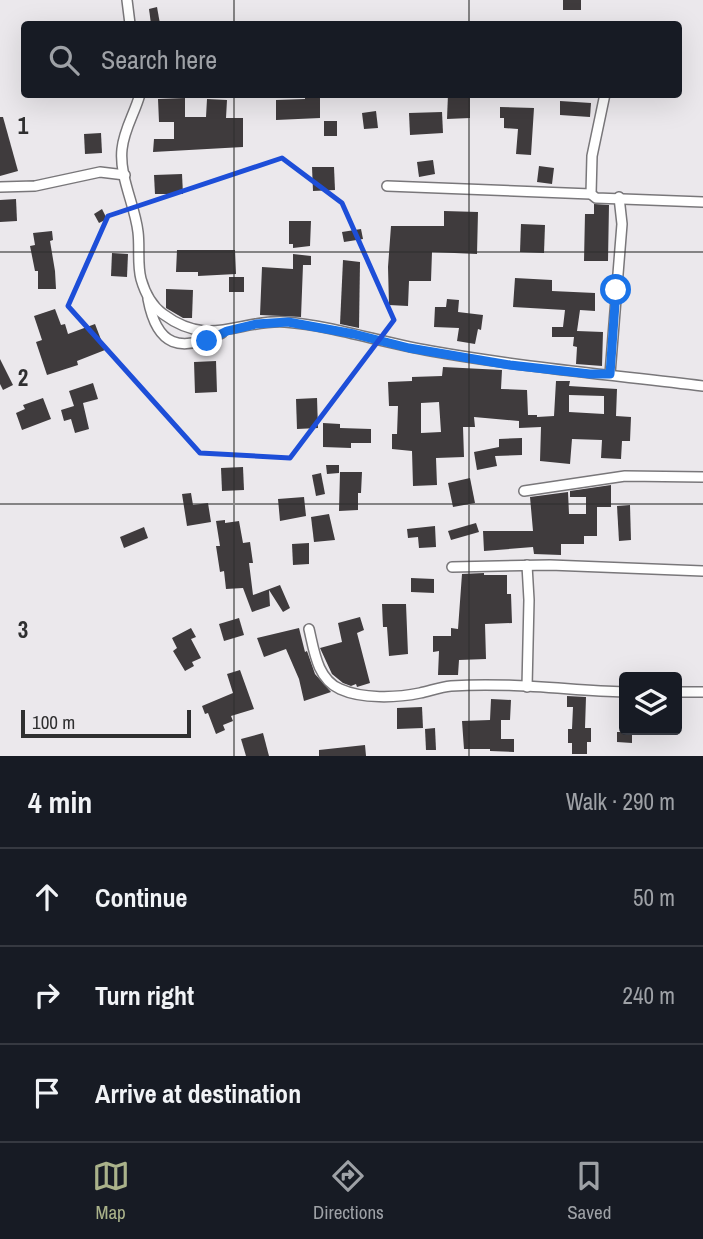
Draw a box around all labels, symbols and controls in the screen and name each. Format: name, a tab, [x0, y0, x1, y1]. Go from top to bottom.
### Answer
search box	[21, 21, 682, 98]
icon: search	[45, 41, 83, 79]
text: Search here	[101, 42, 217, 77]
text: 1	[18, 110, 29, 141]
route start	[600, 274, 631, 305]
route end	[191, 325, 222, 356]
text: 2	[18, 362, 28, 393]
text: 3	[18, 614, 28, 645]
map controls	[619, 672, 682, 735]
button: layers	[619, 672, 682, 735]
scale bar	[21, 707, 191, 739]
text: 100 m	[32, 709, 75, 735]
text: 4 min	[28, 782, 92, 822]
text: Walk · 290 m	[566, 786, 675, 817]
icon: ahead	[28, 878, 66, 916]
text: Continue	[95, 880, 187, 915]
text: 50 m	[633, 882, 675, 913]
icon: right	[28, 976, 66, 1014]
text: Turn right	[95, 978, 194, 1013]
text: 240 m	[623, 980, 675, 1011]
icon: arrive	[28, 1074, 66, 1112]
text: Arrive at destination	[95, 1076, 301, 1111]
tab: Map	[92, 1157, 130, 1225]
tab: Directions	[313, 1157, 384, 1225]
tab: Saved	[567, 1157, 611, 1225]

